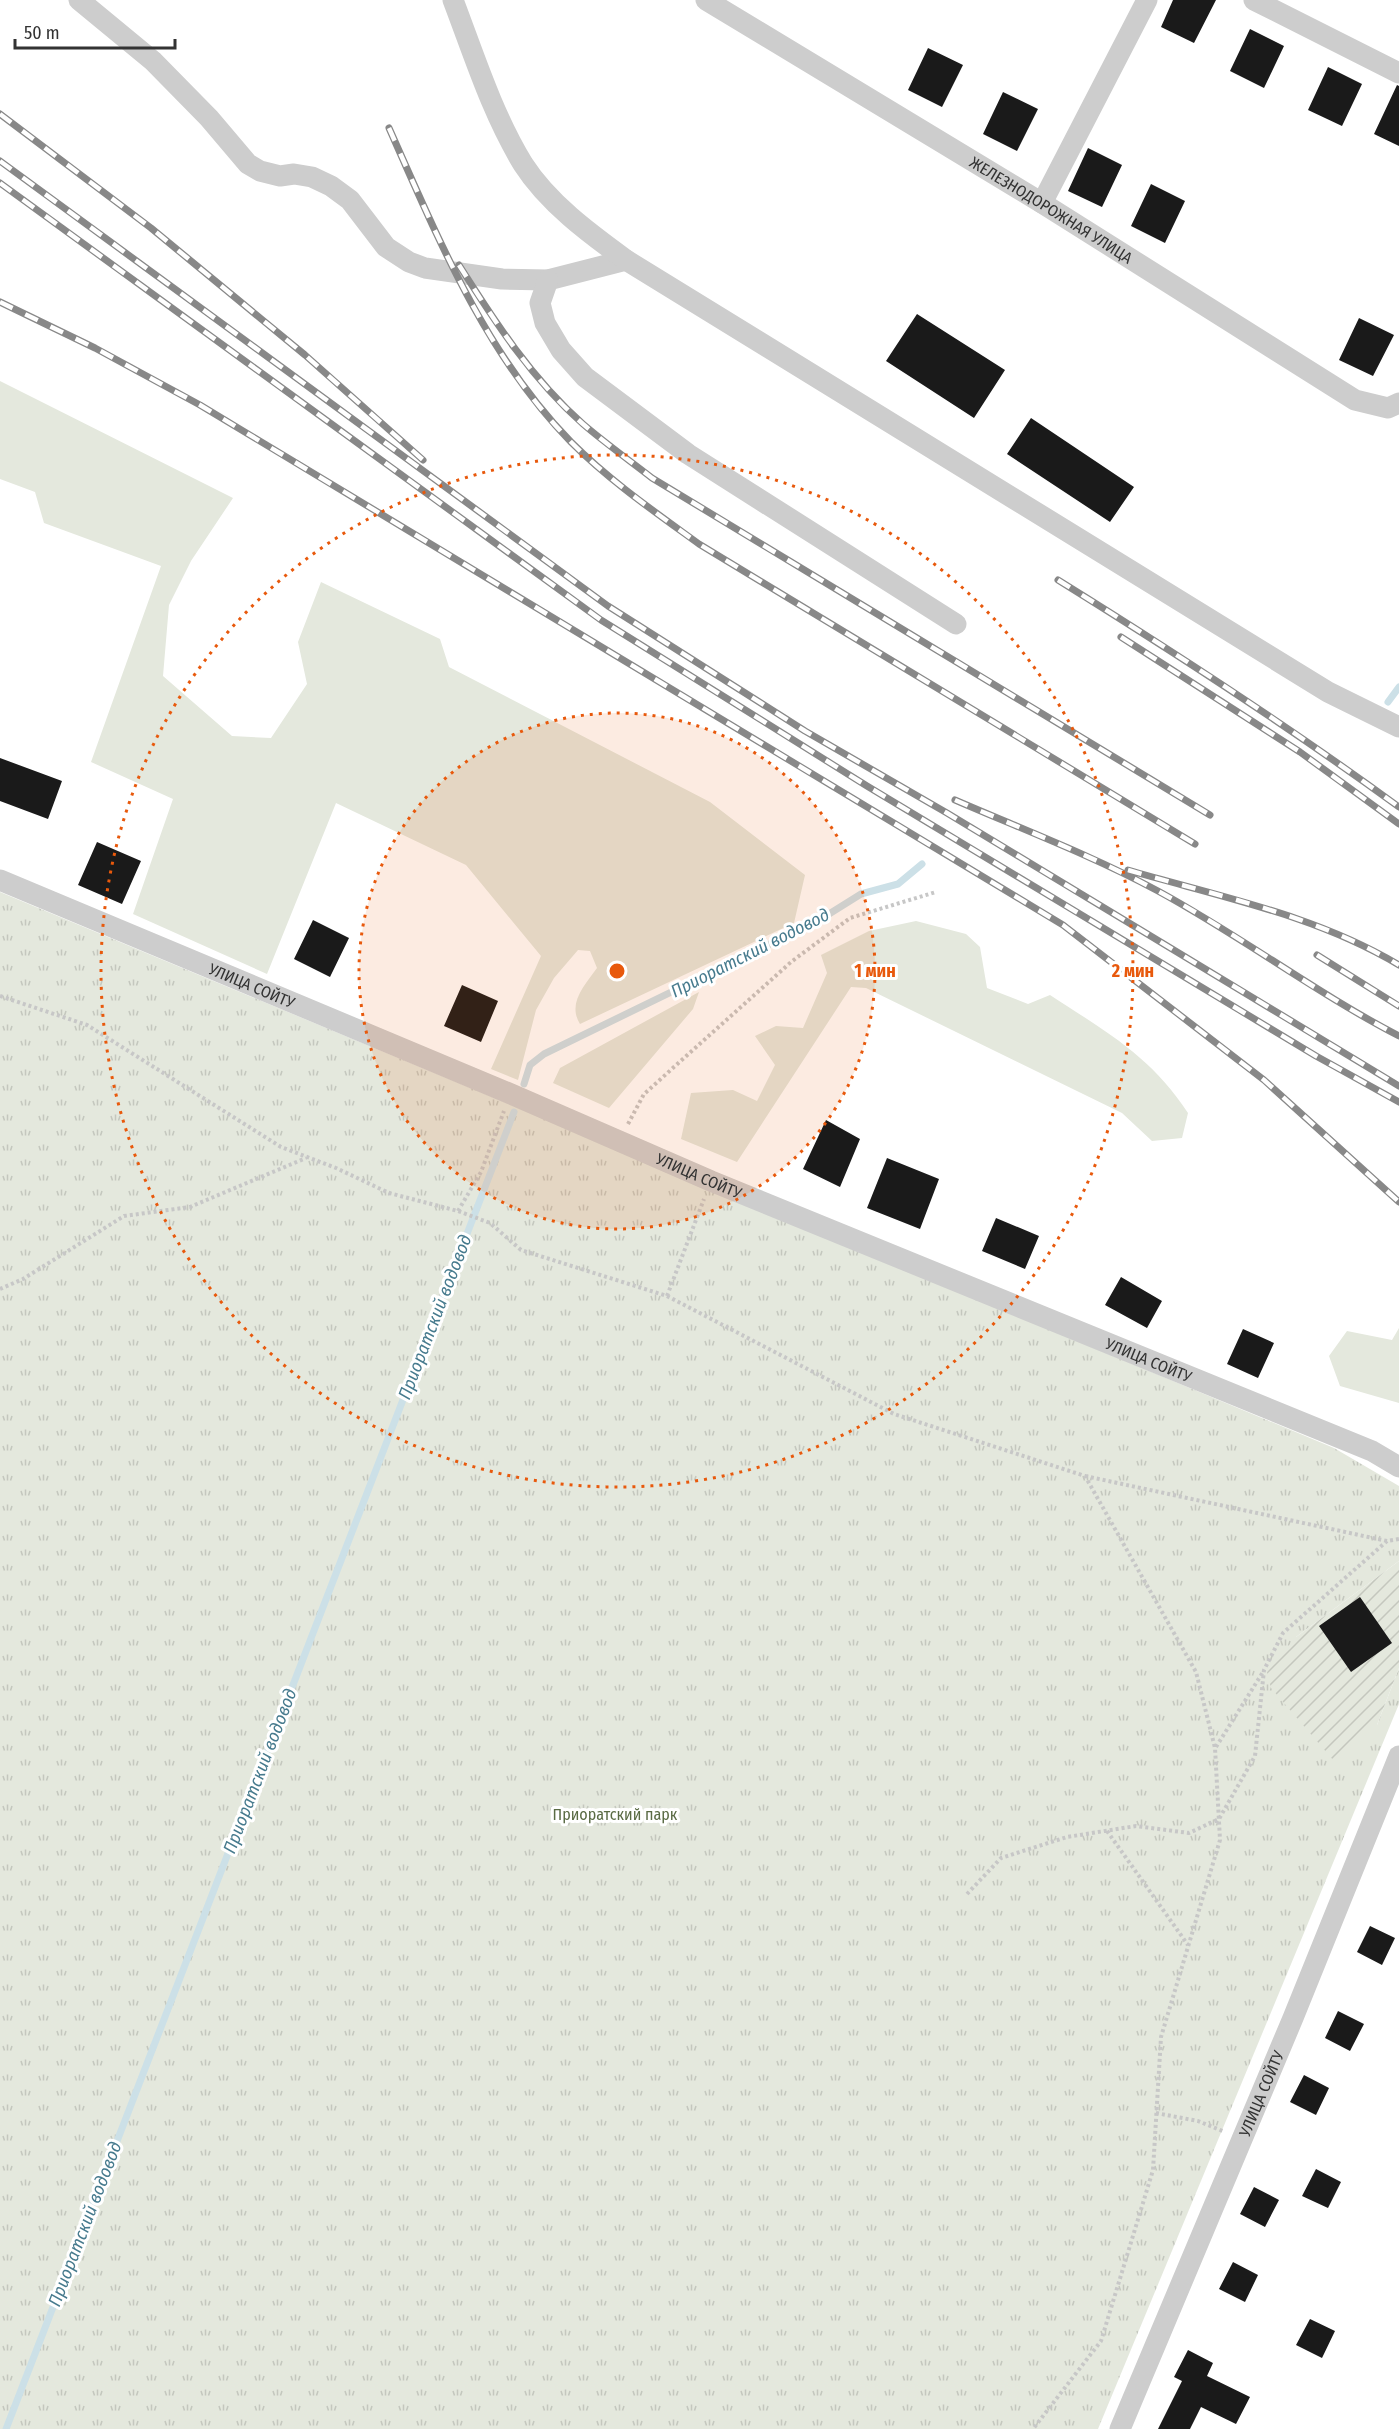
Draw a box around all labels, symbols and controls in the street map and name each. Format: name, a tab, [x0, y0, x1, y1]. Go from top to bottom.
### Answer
scale bar	[15, 12, 176, 50]
text: 50 m	[24, 22, 60, 44]
street label: ЖЕЛЕЗНОДОРОЖНАЯ УЛИЦА	[966, 153, 1136, 268]
water label: Приоратский водовод	[667, 903, 833, 1003]
street label: УЛИЦА СОЙТУ	[205, 959, 298, 1012]
text: 1 мин	[854, 960, 896, 982]
text: 2 мин	[1111, 960, 1154, 982]
centre of rings	[607, 961, 627, 981]
street label: УЛИЦА СОЙТУ	[652, 1149, 745, 1203]
water label: Приоратский водовод	[393, 1231, 477, 1403]
street label: УЛИЦА СОЙТУ	[1102, 1334, 1195, 1386]
water label: Приоратский водовод	[218, 1685, 302, 1857]
park label: Приоратский парк	[553, 1805, 678, 1824]
street label: УЛИЦА СОЙТУ	[1235, 2048, 1288, 2140]
water label: Приоратский водовод	[43, 2138, 127, 2310]

